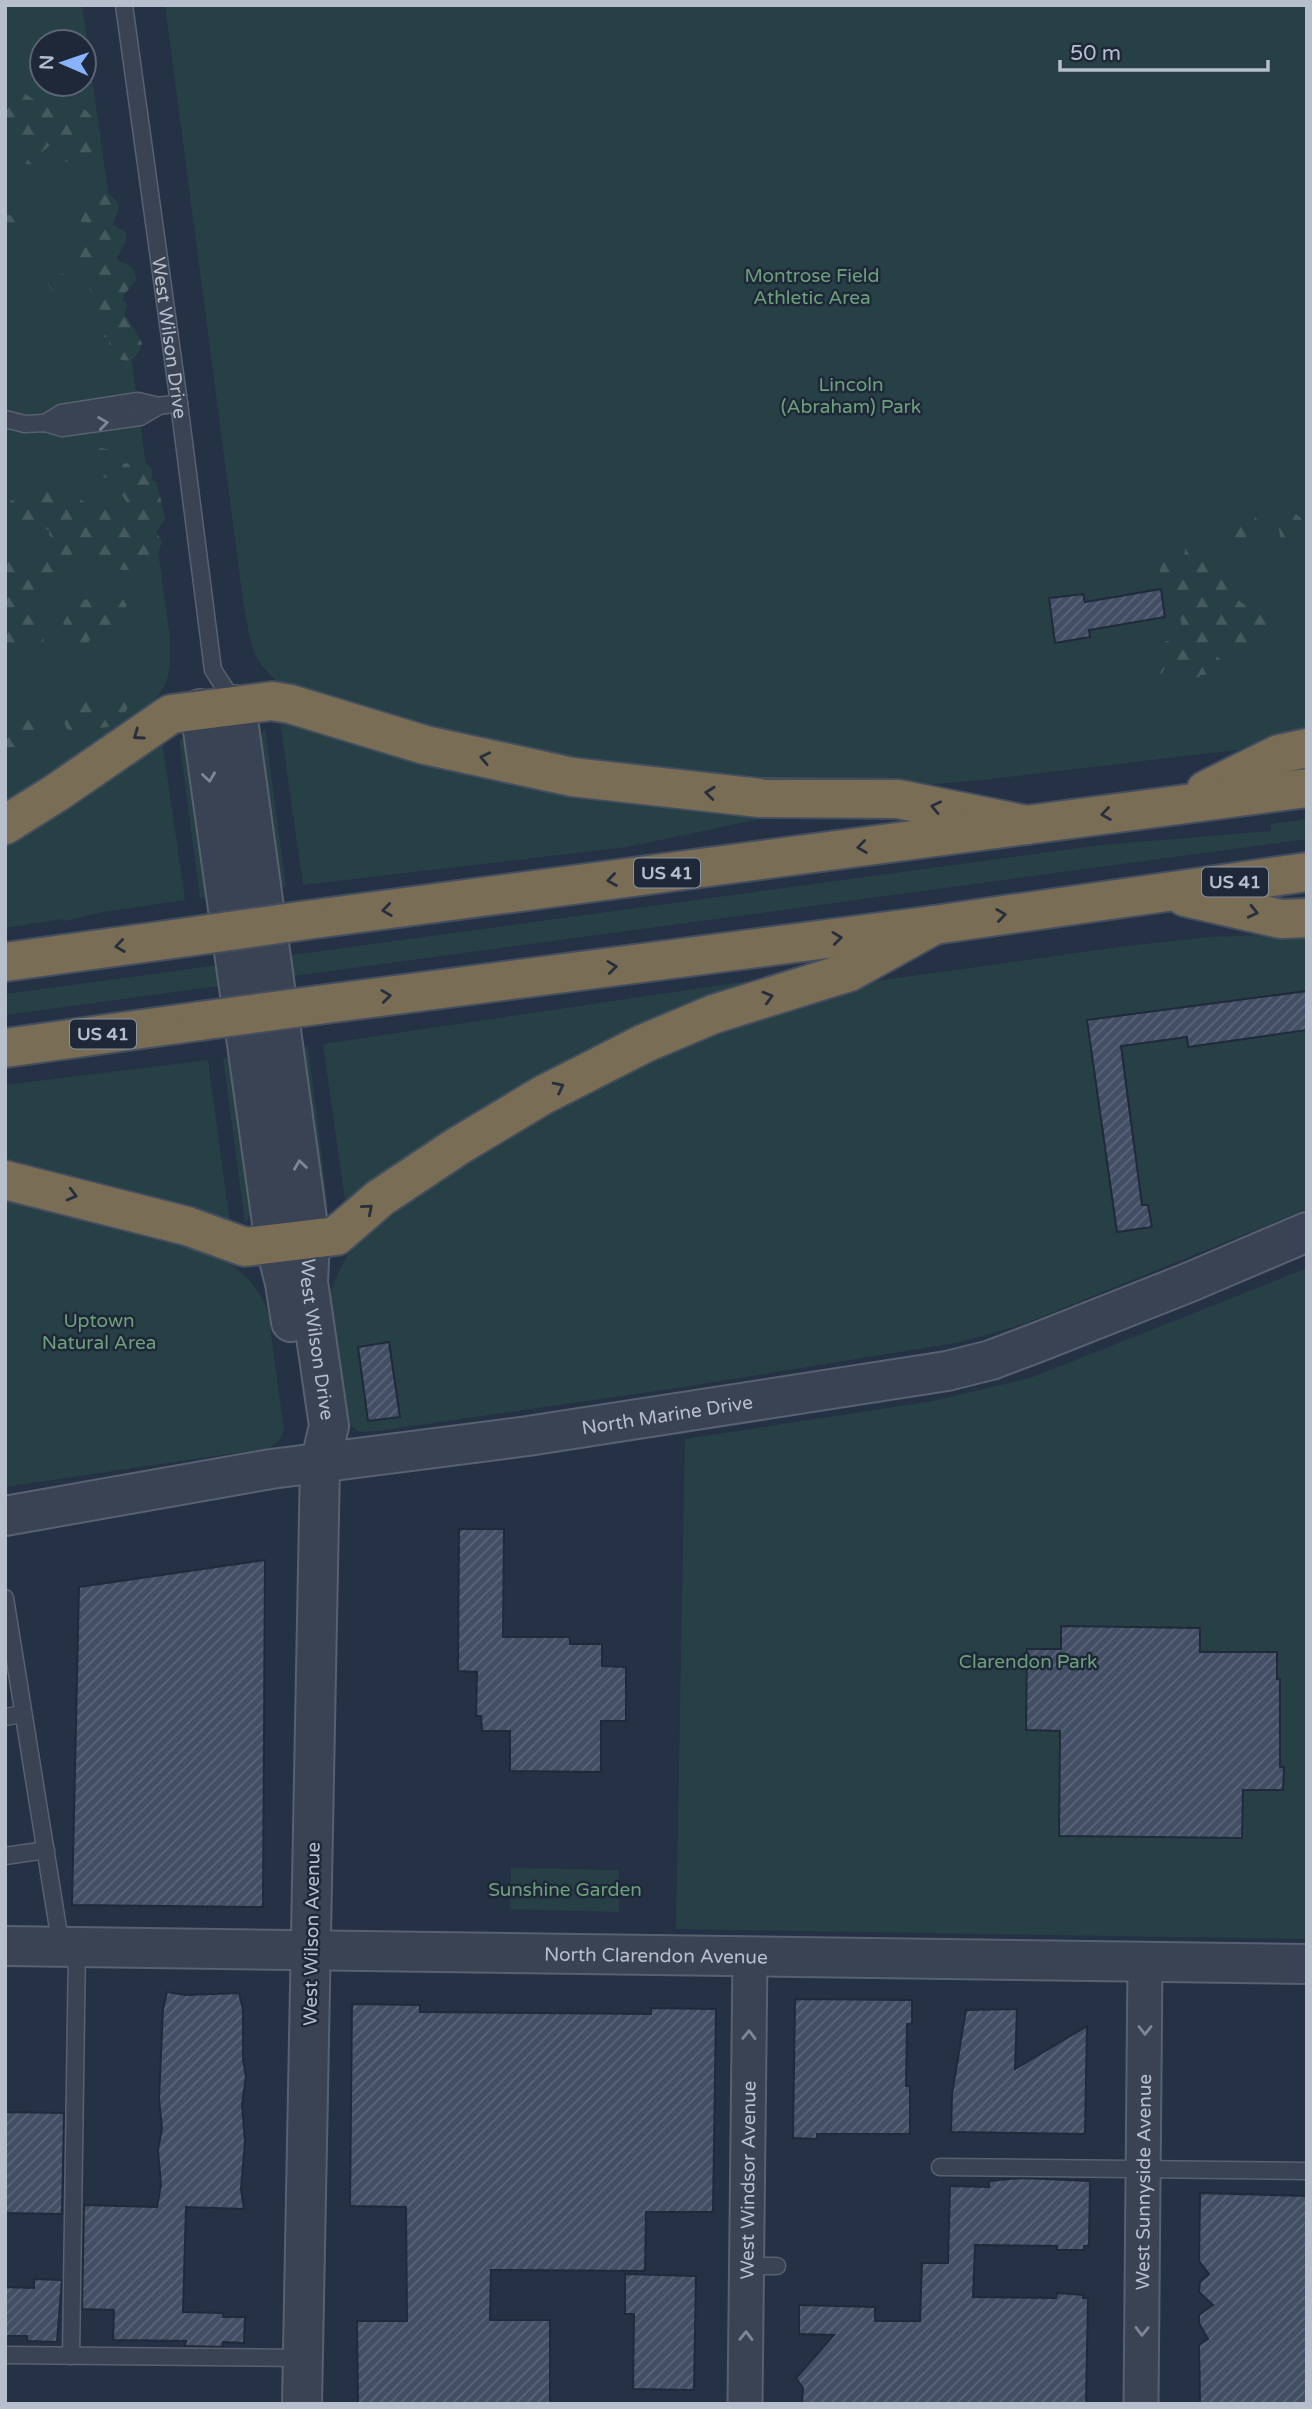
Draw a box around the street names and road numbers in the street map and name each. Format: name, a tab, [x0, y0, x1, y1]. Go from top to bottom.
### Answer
street label: West Wilson Drive	[147, 256, 191, 420]
road number: US 41	[634, 858, 700, 888]
road number: US 41	[1202, 868, 1268, 897]
road number: US 41	[70, 1020, 136, 1049]
street label: West Wilson Drive	[295, 1258, 338, 1422]
street label: North Marine Drive	[580, 1391, 754, 1440]
street label: West Wilson Avenue	[299, 1842, 325, 2026]
street label: North Clarendon Avenue	[544, 1943, 768, 1969]
street label: West Sunnyside Avenue	[1132, 2074, 1156, 2290]
street label: West Windsor Avenue	[736, 2081, 761, 2279]

